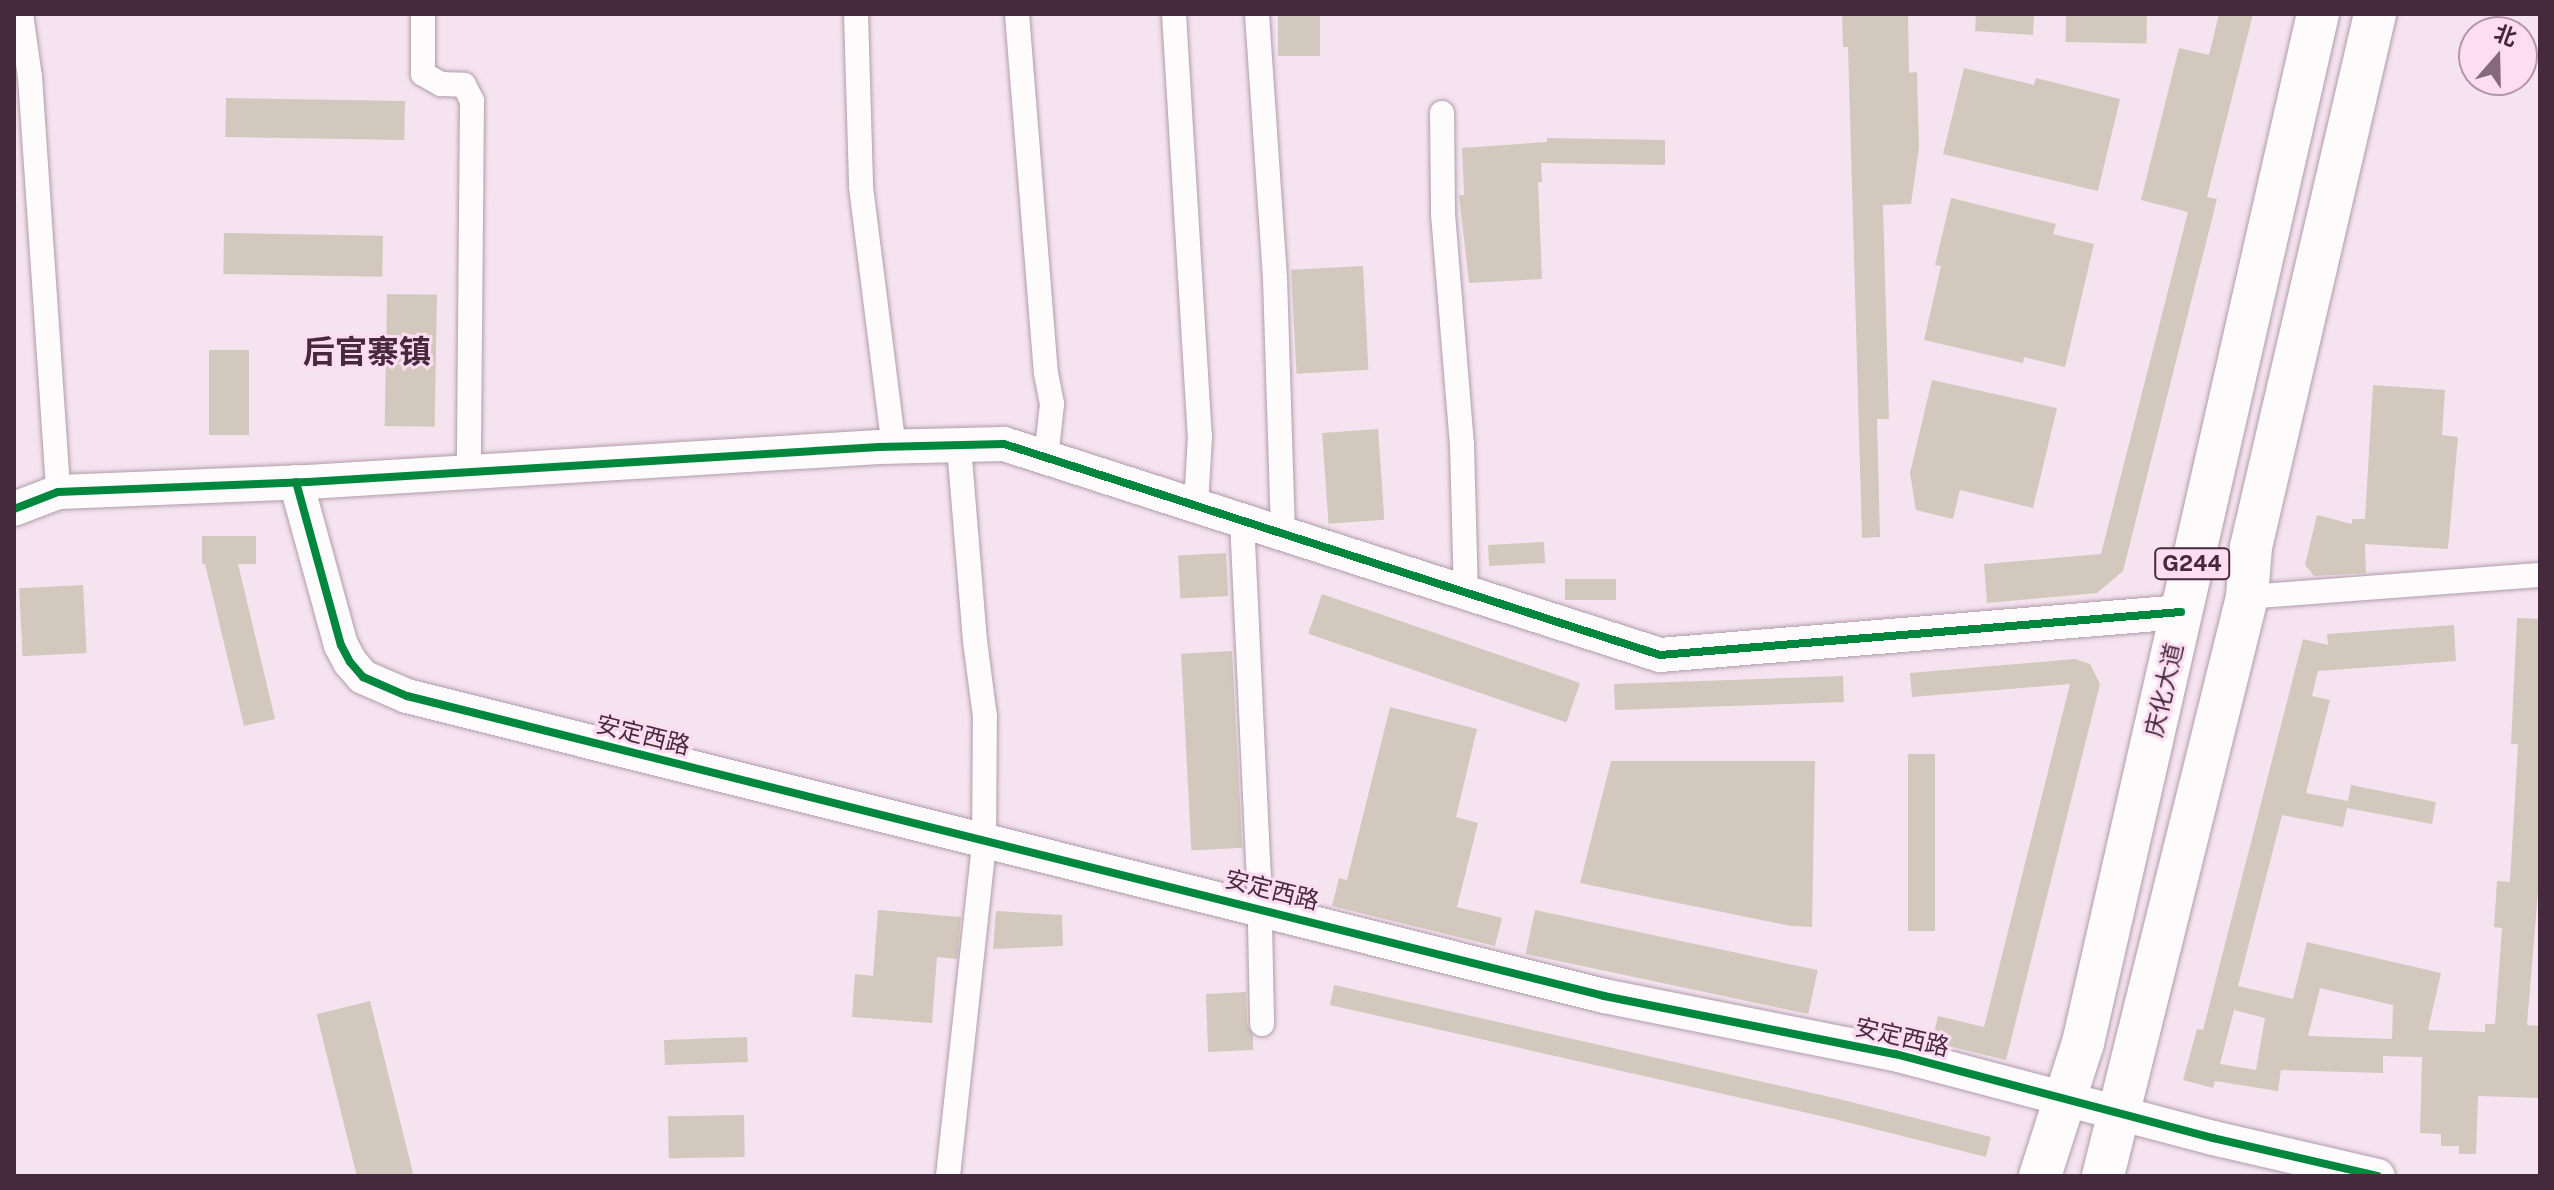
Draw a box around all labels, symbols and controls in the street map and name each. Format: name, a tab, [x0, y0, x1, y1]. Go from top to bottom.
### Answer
north arrow	[2458, 16, 2538, 96]
text: 北	[2491, 19, 2520, 51]
district label: 后官寨镇	[303, 333, 431, 371]
road number: G244	[2154, 546, 2230, 582]
street label: 庆化大道	[2139, 640, 2189, 740]
street label: 安定西路	[593, 709, 693, 761]
street label: 安定西路	[1222, 864, 1322, 916]
street label: 安定西路	[1852, 1012, 1952, 1062]

